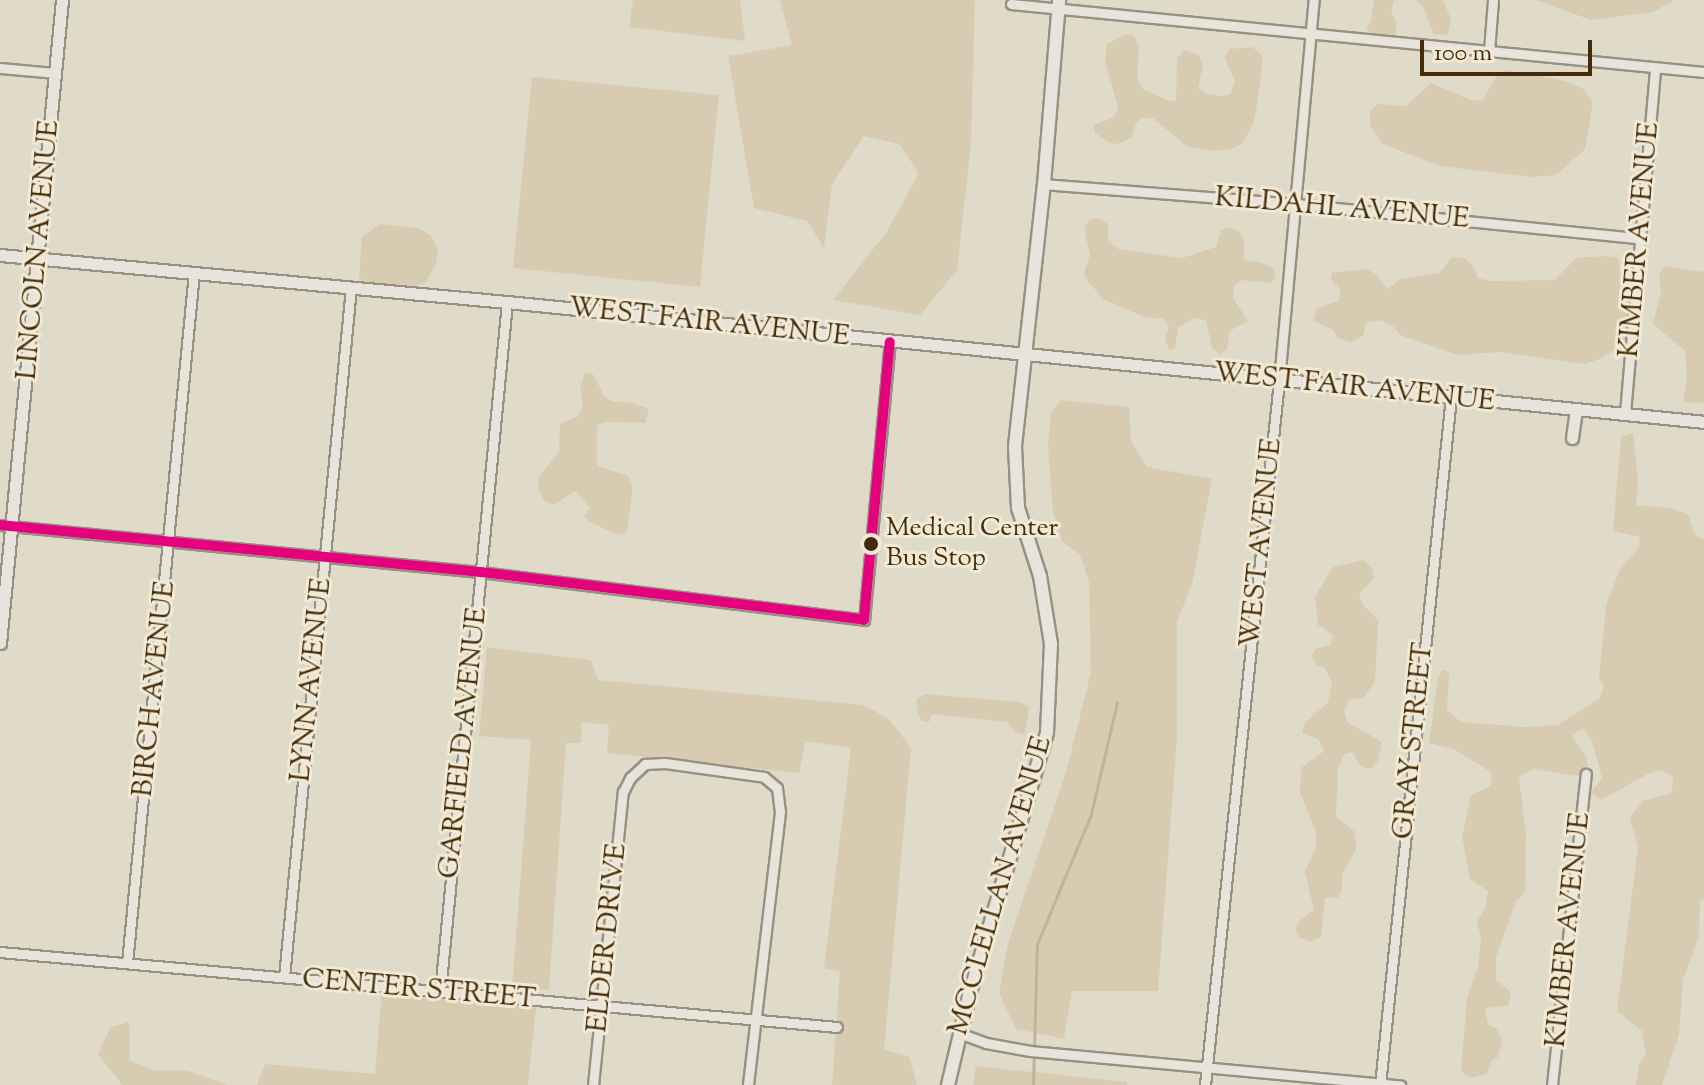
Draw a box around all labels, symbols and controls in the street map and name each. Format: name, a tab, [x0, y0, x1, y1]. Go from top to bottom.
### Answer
scale bar	[1424, 24, 1596, 74]
text: 100 m	[1434, 37, 1492, 71]
street label: LINCOLN AVENUE	[11, 119, 67, 381]
street label: KIMBER AVENUE	[1613, 121, 1667, 359]
street label: KILDAHL AVENUE	[1213, 181, 1471, 237]
street label: WEST FAIR AVENUE	[567, 292, 851, 354]
street label: WEST FAIR AVENUE	[1212, 357, 1496, 419]
street label: WEST AVENUE	[1234, 436, 1290, 650]
place label: Medical Center Bus Stop	[886, 513, 1058, 574]
marker: Medical Center Bus Stop	[863, 536, 879, 552]
street label: LYNN AVENUE	[285, 576, 339, 784]
street label: BIRCH AVENUE	[127, 579, 183, 799]
street label: GARFIELD AVENUE	[433, 606, 495, 880]
street label: GRAY STREET	[1387, 641, 1441, 841]
street label: MCCLELLAN AVENUE	[942, 733, 1060, 1039]
street label: KIMBER AVENUE	[1540, 811, 1598, 1049]
street label: ELDER DRIVE	[581, 842, 635, 1034]
street label: CENTER STREET	[301, 963, 537, 1017]

